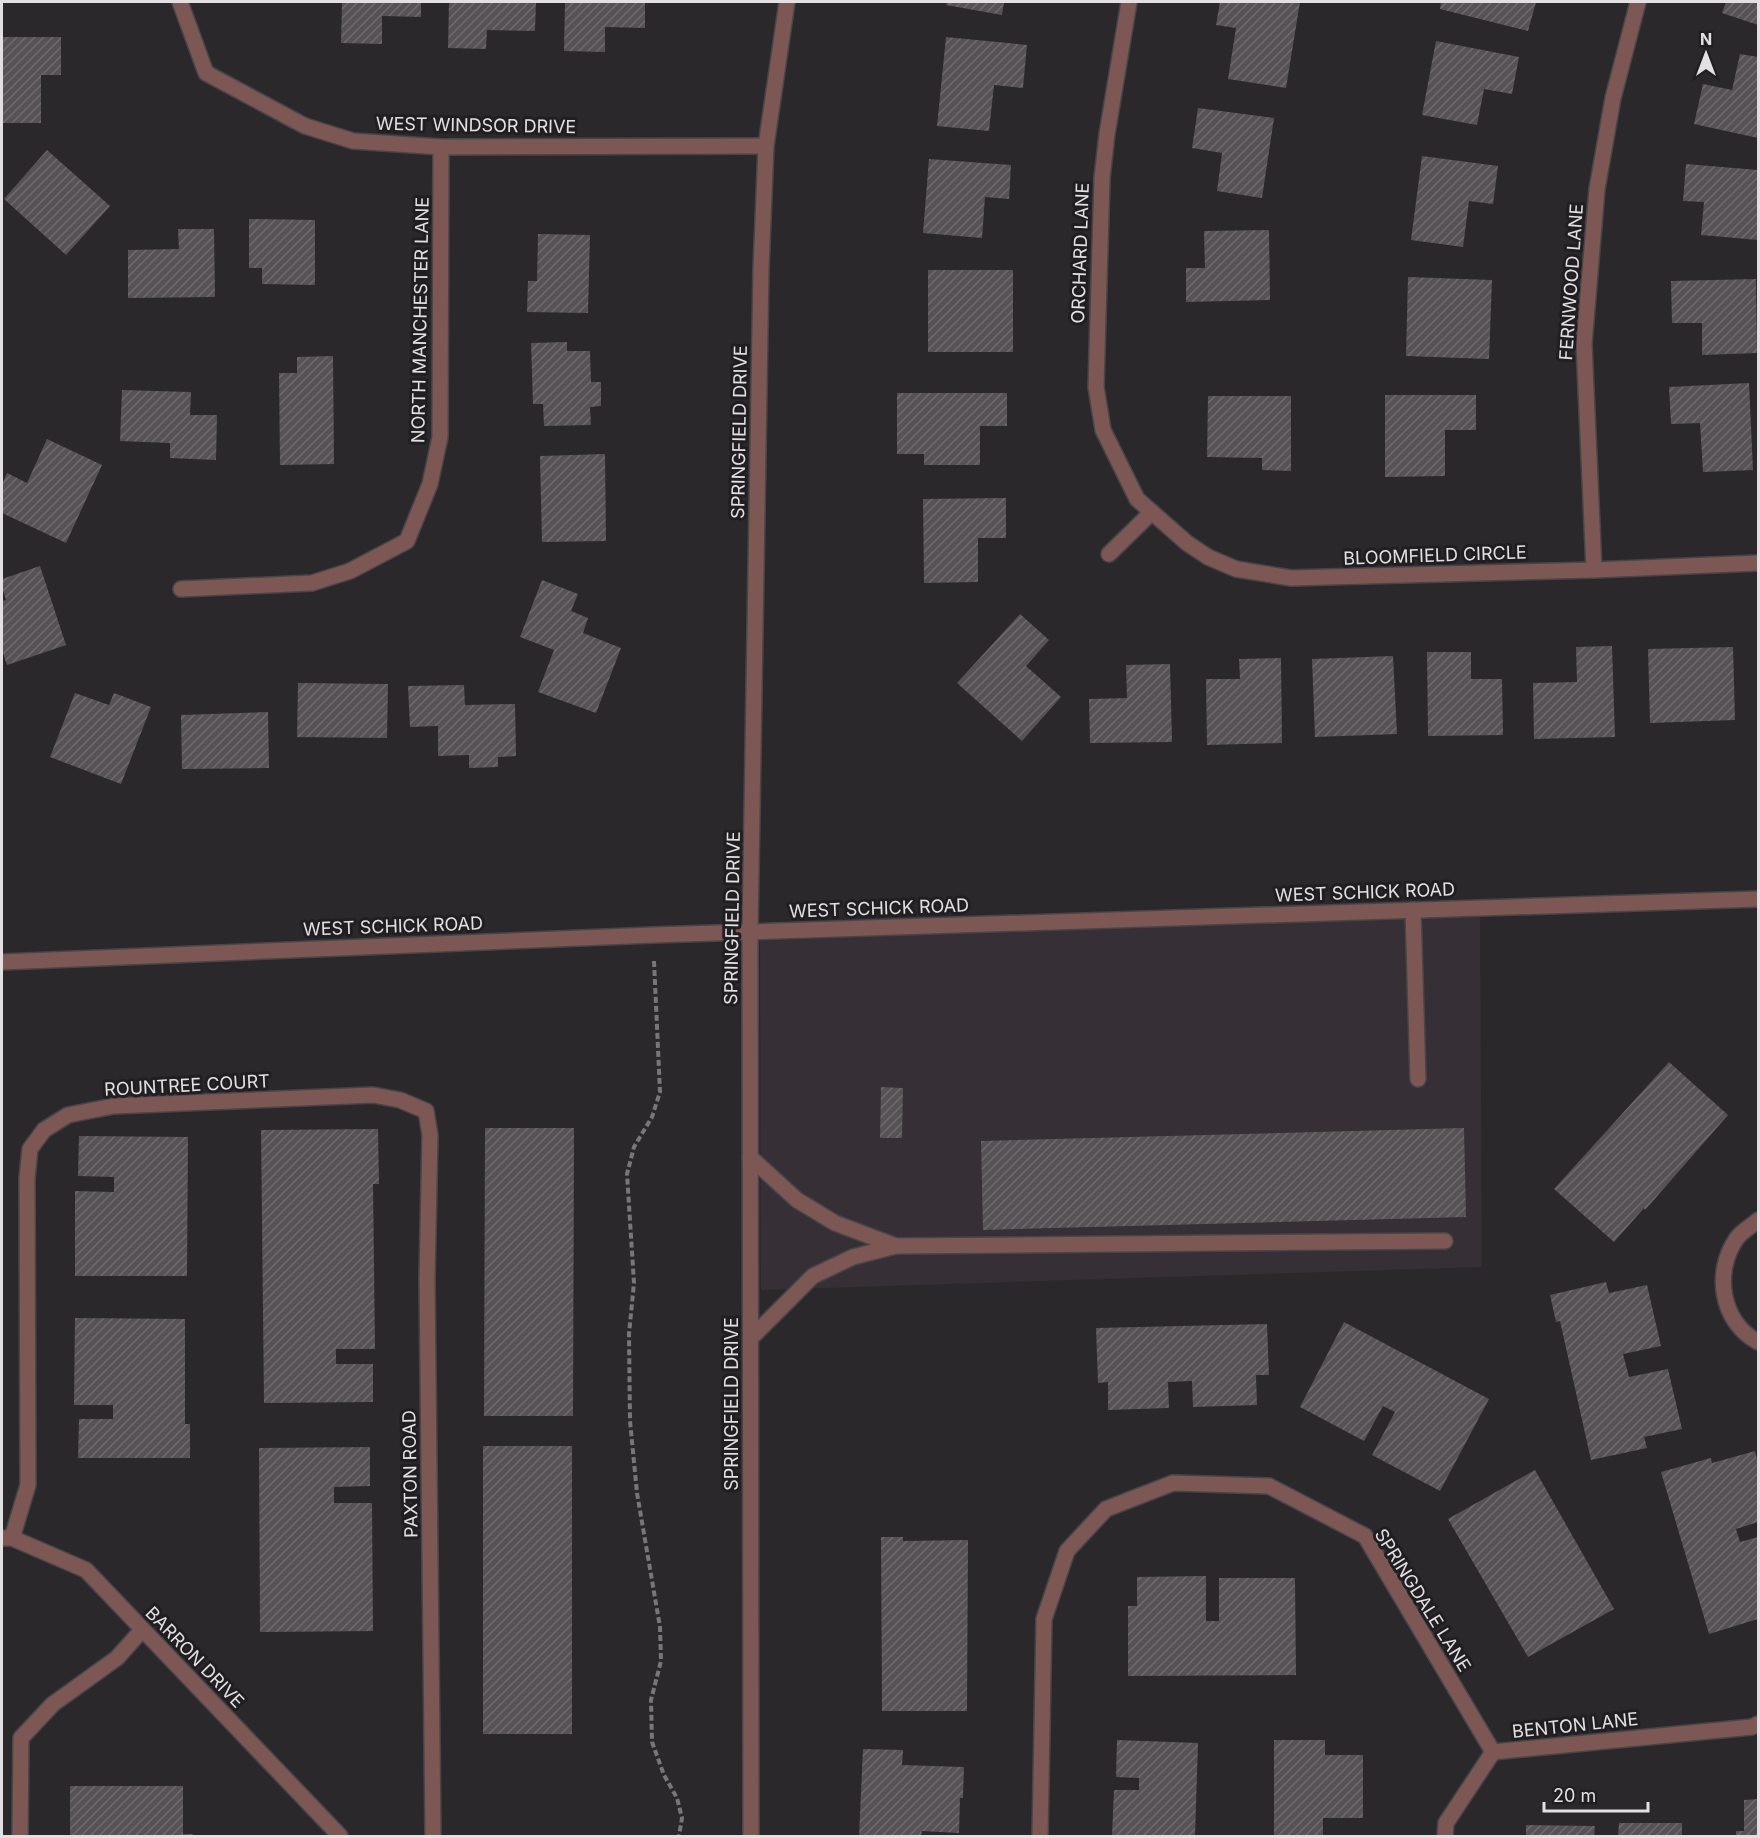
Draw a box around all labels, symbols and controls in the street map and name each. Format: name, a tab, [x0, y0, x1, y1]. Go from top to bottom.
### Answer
north arrow	[1676, 24, 1736, 84]
text: N	[1700, 29, 1712, 49]
street label: WEST WINDSOR DRIVE	[376, 113, 576, 137]
street label: ORCHARD LANE	[1067, 182, 1093, 324]
street label: NORTH MANCHESTER LANE	[407, 197, 433, 443]
street label: FERNWOOD LANE	[1555, 203, 1587, 361]
street label: SPRINGFIELD DRIVE	[727, 345, 751, 519]
street label: BLOOMFIELD CIRCLE	[1343, 541, 1527, 569]
street label: SPRINGFIELD DRIVE	[720, 831, 744, 1005]
street label: WEST SCHICK ROAD	[1275, 878, 1455, 906]
street label: WEST SCHICK ROAD	[789, 894, 969, 922]
street label: WEST SCHICK ROAD	[303, 912, 483, 940]
street label: ROUNTREE COURT	[104, 1070, 270, 1100]
street label: SPRINGFIELD DRIVE	[721, 1317, 742, 1491]
street label: PAXTON ROAD	[398, 1410, 422, 1538]
street label: SPRINGDALE LANE	[1371, 1525, 1475, 1675]
street label: BARRON DRIVE	[141, 1602, 249, 1712]
street label: BENTON LANE	[1511, 1708, 1639, 1742]
scale bar	[1544, 1775, 1648, 1813]
text: 20 m	[1553, 1785, 1596, 1806]

